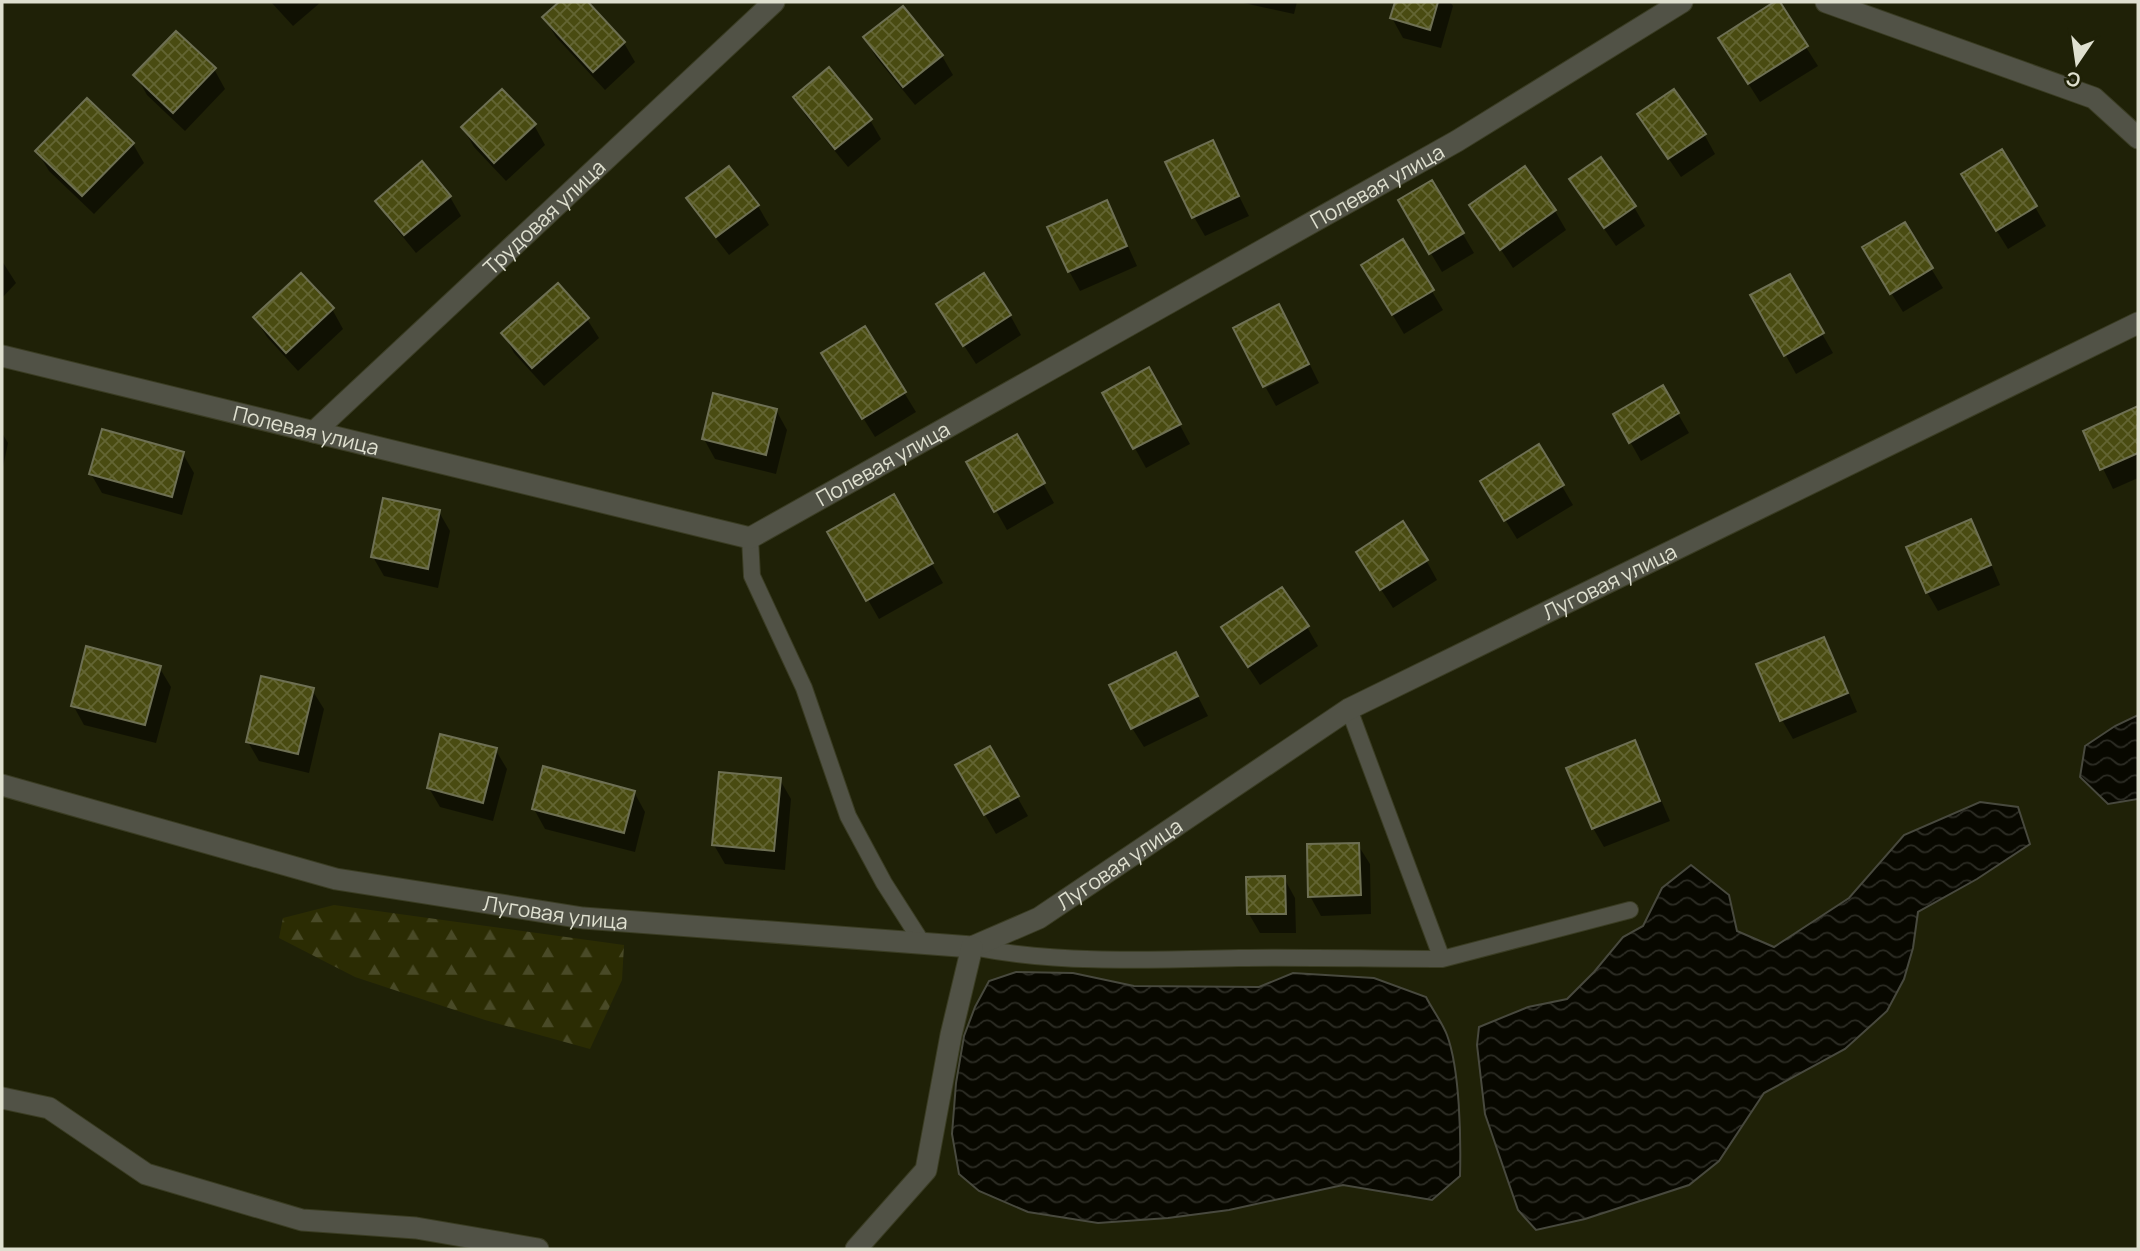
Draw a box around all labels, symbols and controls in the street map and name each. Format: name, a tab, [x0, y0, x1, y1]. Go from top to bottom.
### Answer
north arrow	[2042, 28, 2112, 98]
text: С	[2063, 65, 2083, 94]
street label: Полевая улица	[1305, 137, 1449, 235]
street label: Трудовая улица	[477, 153, 611, 281]
street label: Полевая улица	[230, 399, 382, 461]
street label: Полевая улица	[811, 415, 955, 512]
street label: Луговая улица	[1538, 537, 1681, 626]
street label: Луговая улица	[1051, 811, 1188, 916]
street label: Луговая улица	[481, 888, 629, 935]

